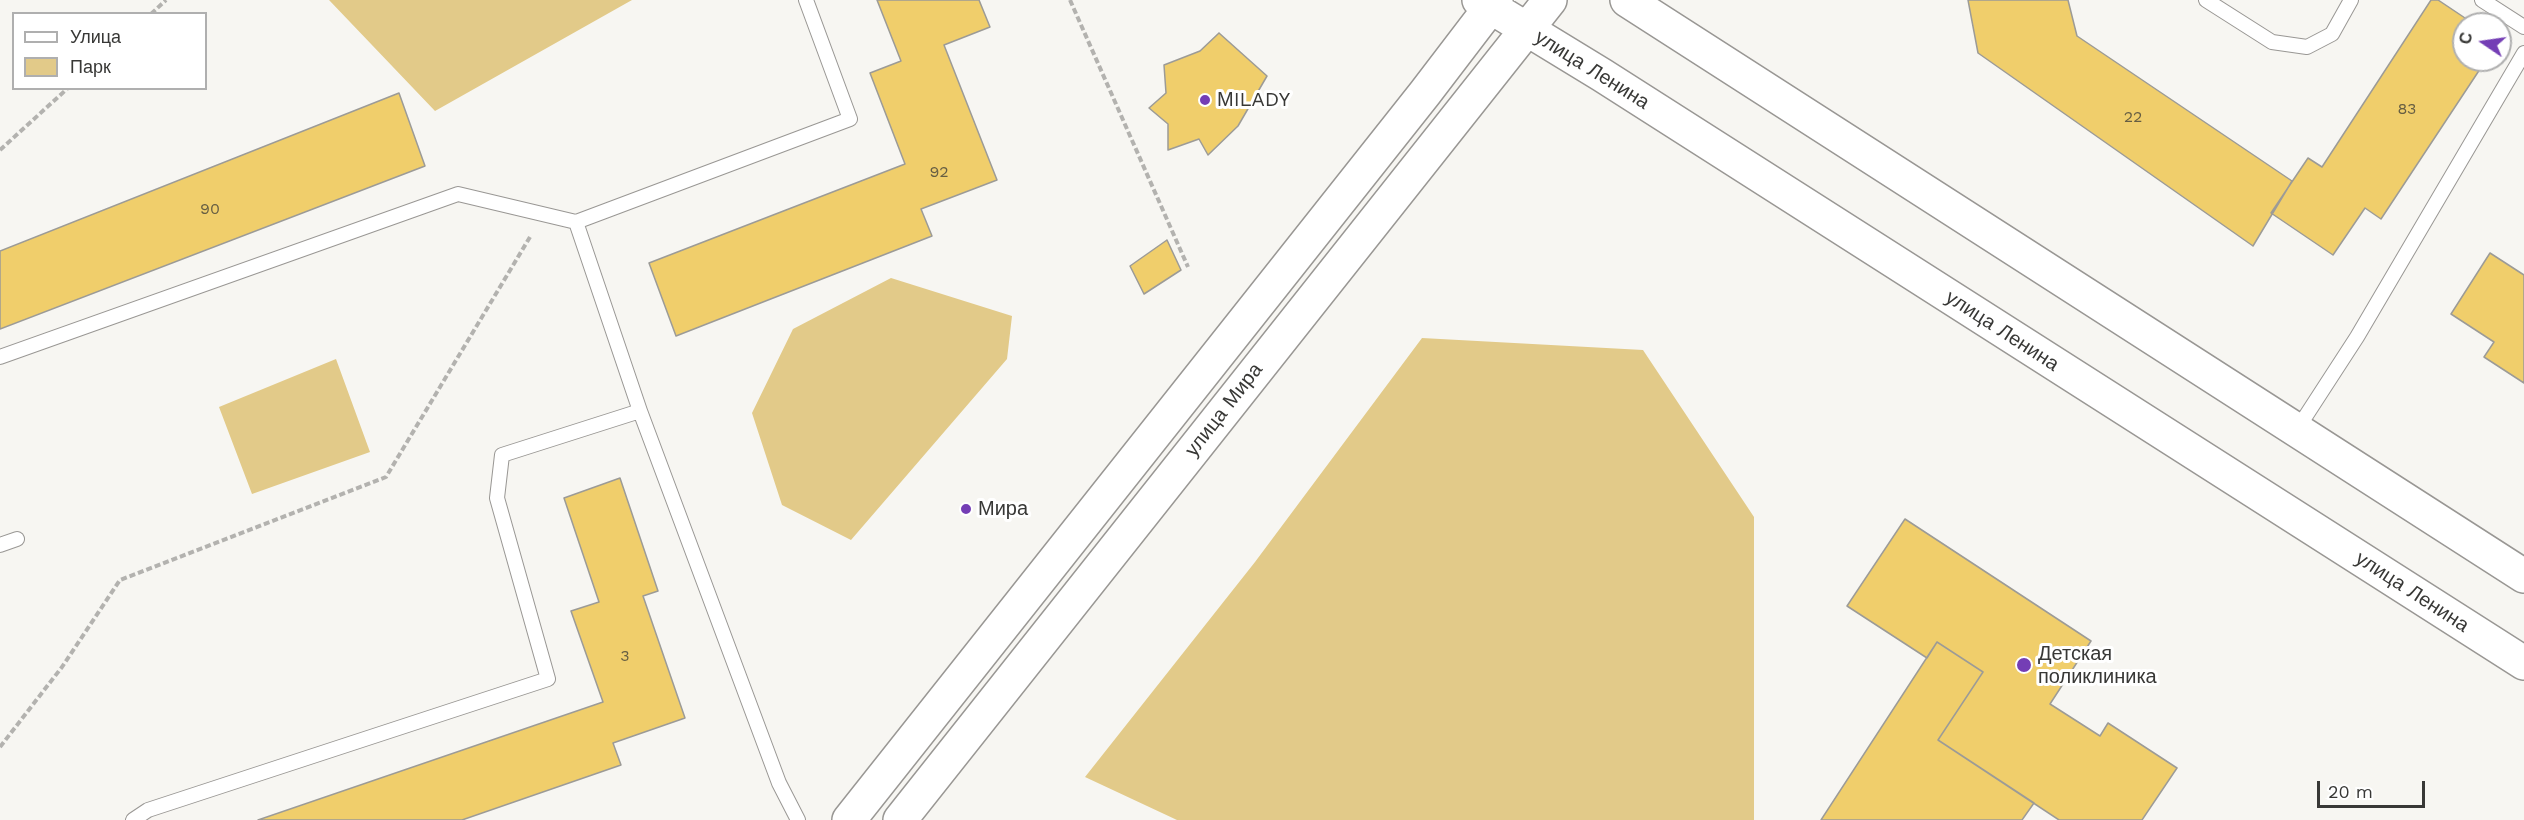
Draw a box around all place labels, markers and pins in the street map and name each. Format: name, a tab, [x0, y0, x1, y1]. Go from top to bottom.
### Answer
place label: МILADY	[1217, 88, 1290, 112]
marker: МILADY	[1198, 93, 1212, 107]
place label: Мира	[978, 497, 1028, 521]
marker: Мира	[959, 502, 973, 516]
place label: Детская поликлиника	[2038, 642, 2157, 689]
marker: Детская поликлиника	[2015, 656, 2033, 674]

